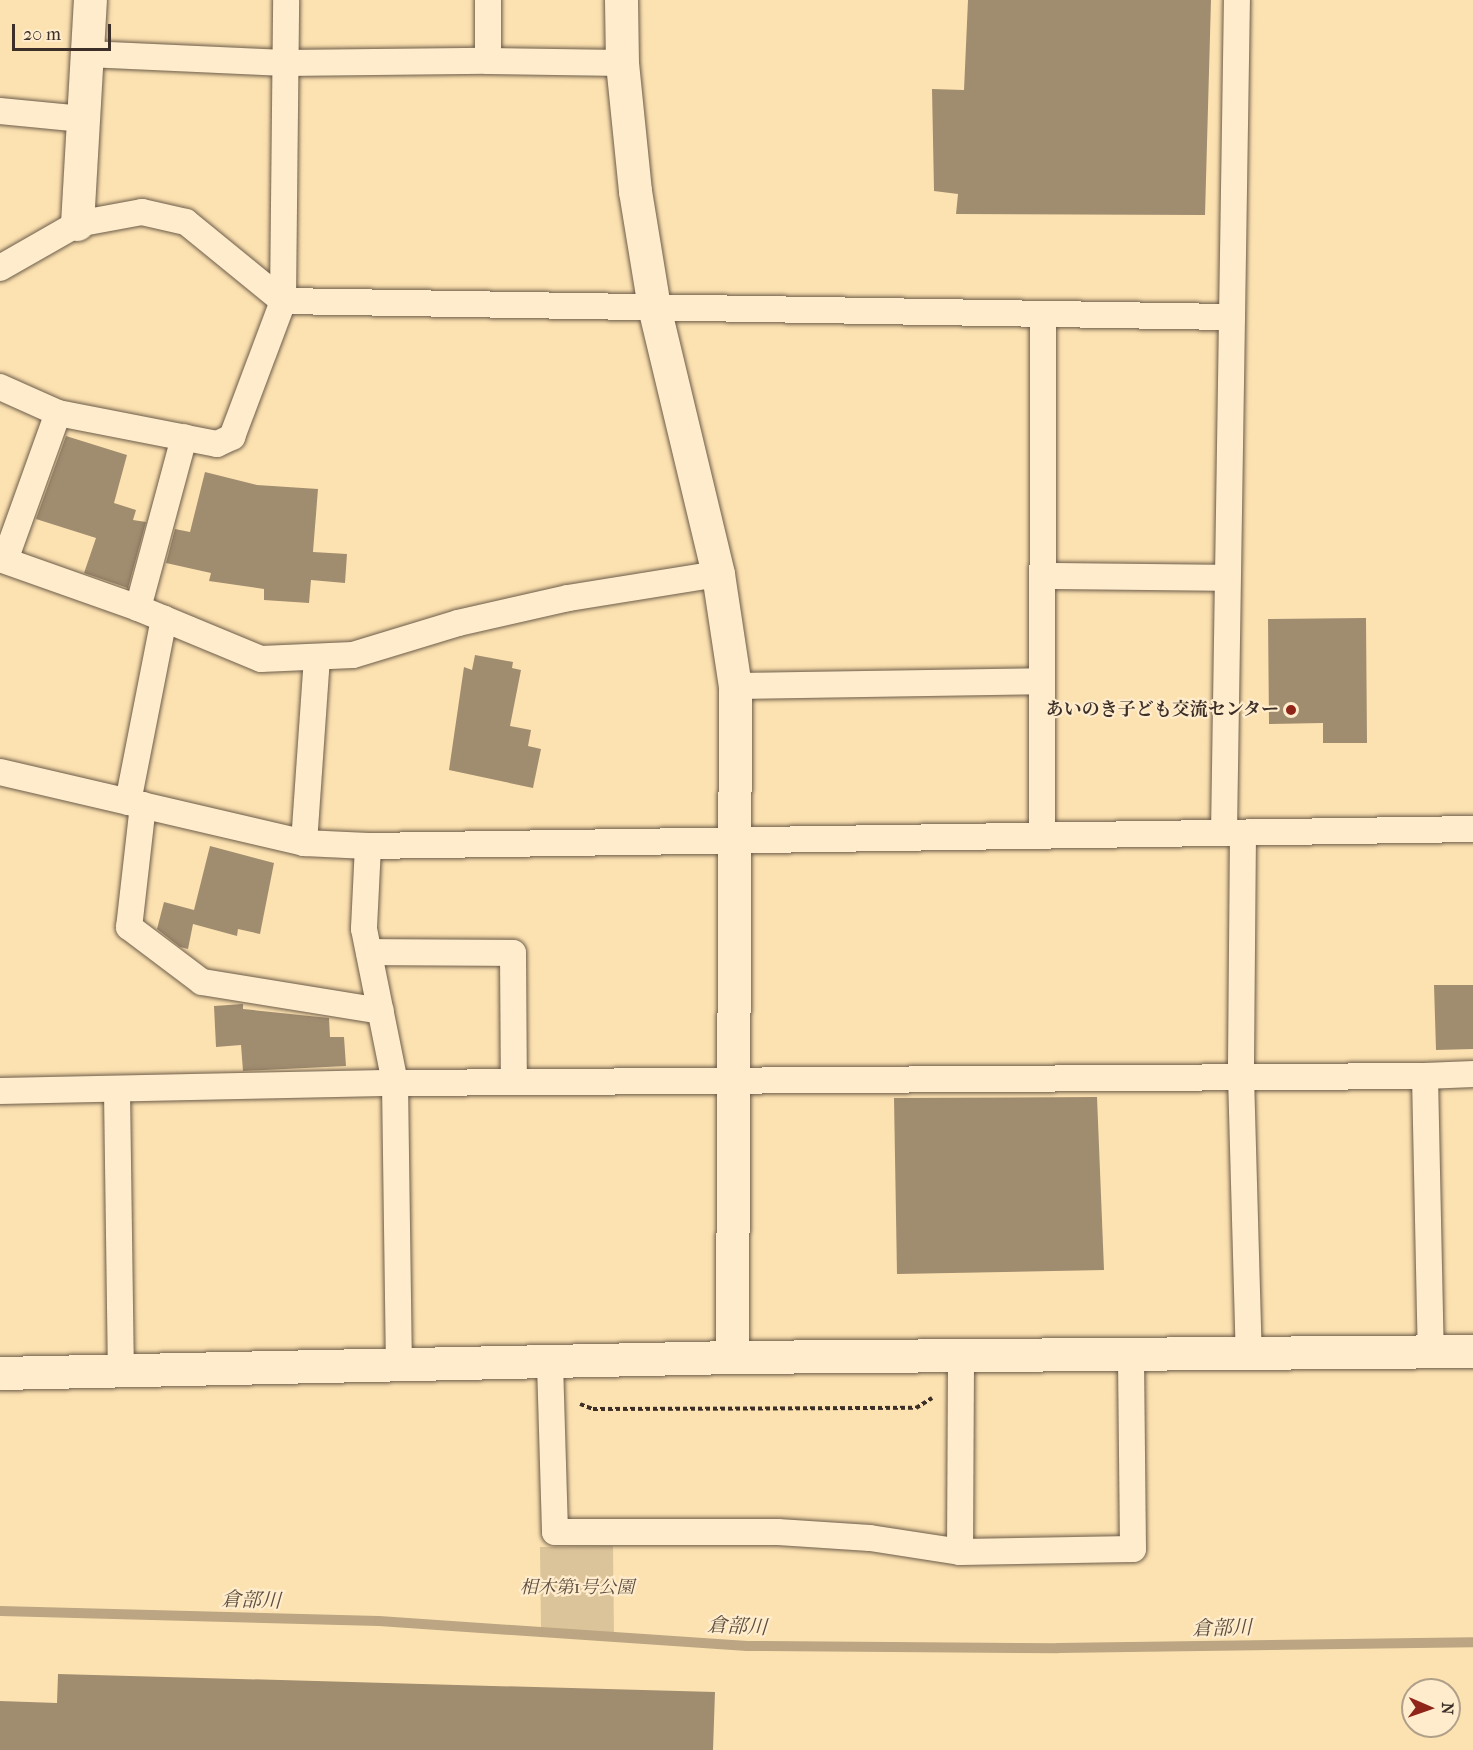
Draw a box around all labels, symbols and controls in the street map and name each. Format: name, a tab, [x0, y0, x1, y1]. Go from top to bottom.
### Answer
scale bar	[15, 12, 114, 50]
text: 20 m	[23, 24, 61, 45]
place label: あいのき子ども交流センター	[1045, 699, 1279, 721]
marker: あいのき子ども交流センター	[1284, 703, 1298, 717]
park label: 相木第1号公園	[520, 1577, 634, 1599]
water label: 倉部川	[221, 1587, 281, 1613]
water label: 倉部川	[706, 1612, 768, 1640]
water label: 倉部川	[1192, 1615, 1252, 1641]
north arrow	[1401, 1678, 1461, 1738]
text: N	[1438, 1702, 1457, 1715]

